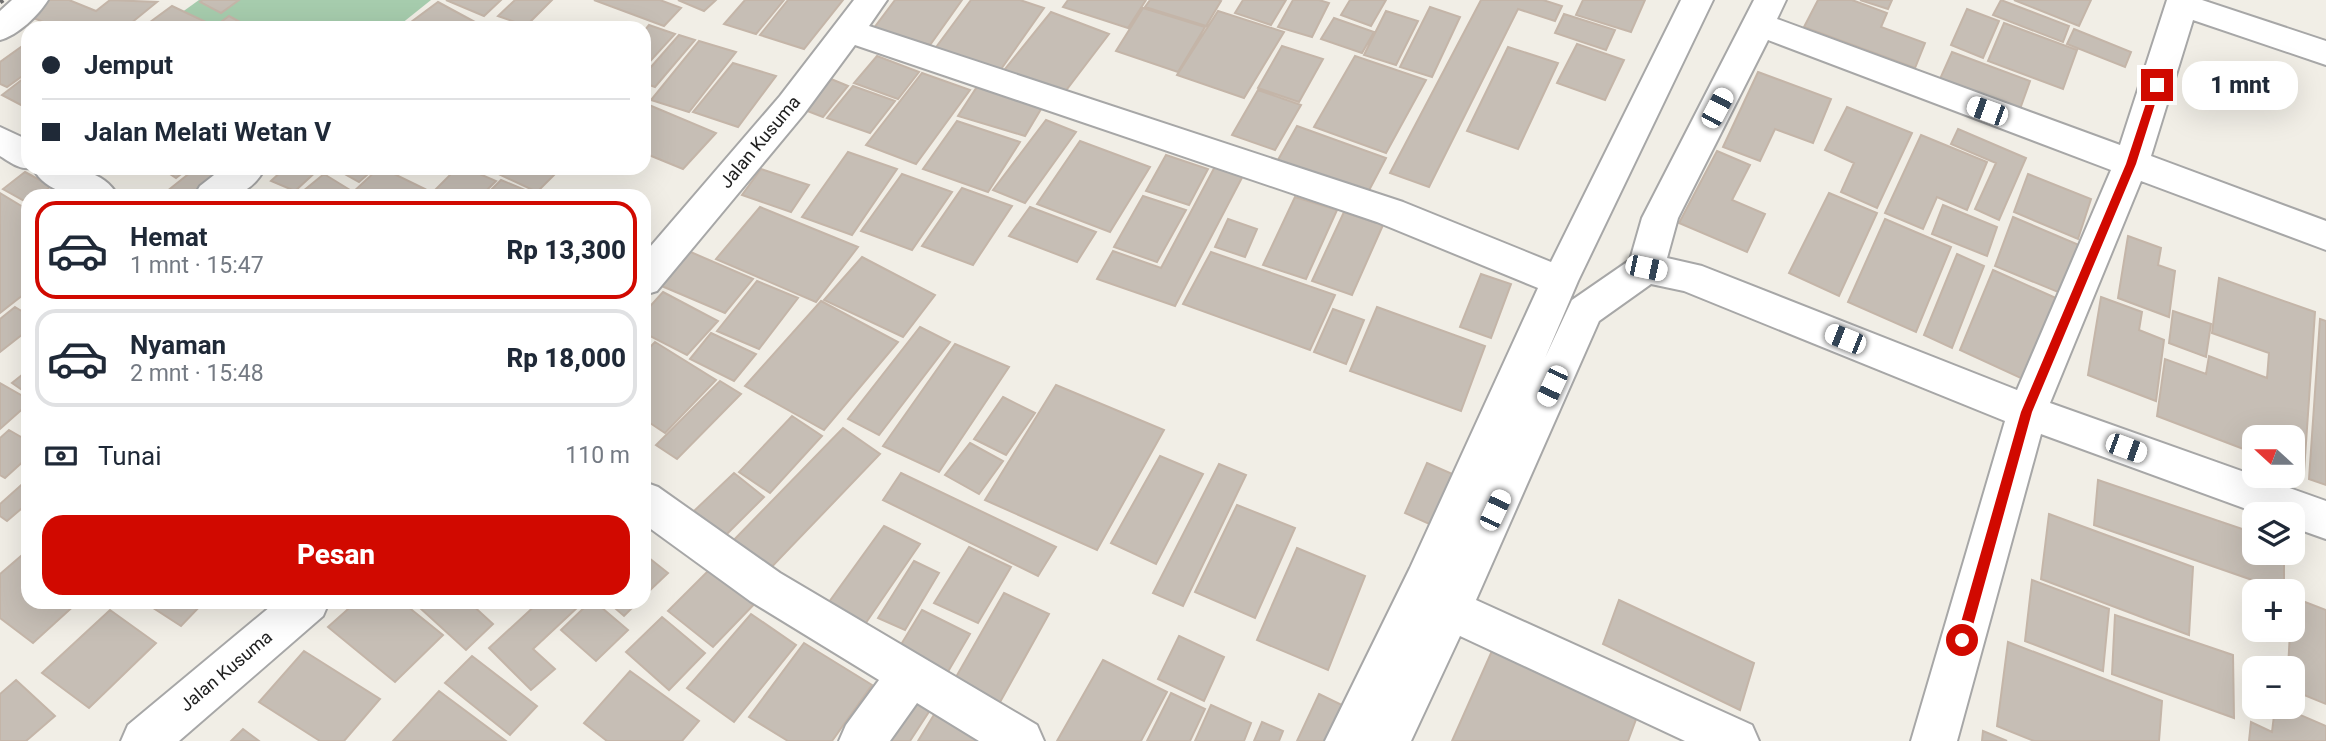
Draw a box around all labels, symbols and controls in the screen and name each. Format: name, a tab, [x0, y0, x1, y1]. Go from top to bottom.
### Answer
text: Jemput	[84, 50, 173, 80]
callout: 1 mnt	[2182, 60, 2297, 110]
route end	[2141, 69, 2173, 101]
text: 1 mnt	[2210, 72, 2270, 99]
car	[1698, 85, 1737, 131]
street label: Jalan Kusuma	[715, 91, 804, 192]
car	[1964, 94, 2011, 128]
text: Jalan Melati Wetan V	[84, 117, 331, 147]
icon: car	[46, 219, 109, 282]
text: Hemat	[130, 222, 208, 252]
text: Rp 13,300	[506, 235, 626, 265]
text: 1 mnt · 15:47	[130, 252, 264, 279]
car	[1624, 253, 1669, 283]
car	[1822, 321, 1869, 357]
icon: car	[46, 327, 109, 390]
text: Nyaman	[130, 330, 226, 360]
text: Rp 18,000	[506, 343, 626, 373]
text: 2 mnt · 15:48	[130, 360, 264, 387]
car	[1534, 363, 1571, 409]
north arrow	[2242, 425, 2305, 488]
map controls	[2242, 425, 2305, 719]
car	[2103, 431, 2150, 465]
icon: cash	[42, 437, 80, 475]
text: Tunai	[98, 441, 161, 471]
text: 110 m	[565, 442, 630, 469]
car	[1477, 487, 1514, 533]
button: layers	[2242, 502, 2305, 565]
button: Pesan	[42, 515, 630, 595]
button: +	[2242, 579, 2305, 642]
route start	[1946, 624, 1978, 656]
street label: Jalan Kusuma	[175, 626, 276, 715]
button: −	[2242, 656, 2305, 719]

